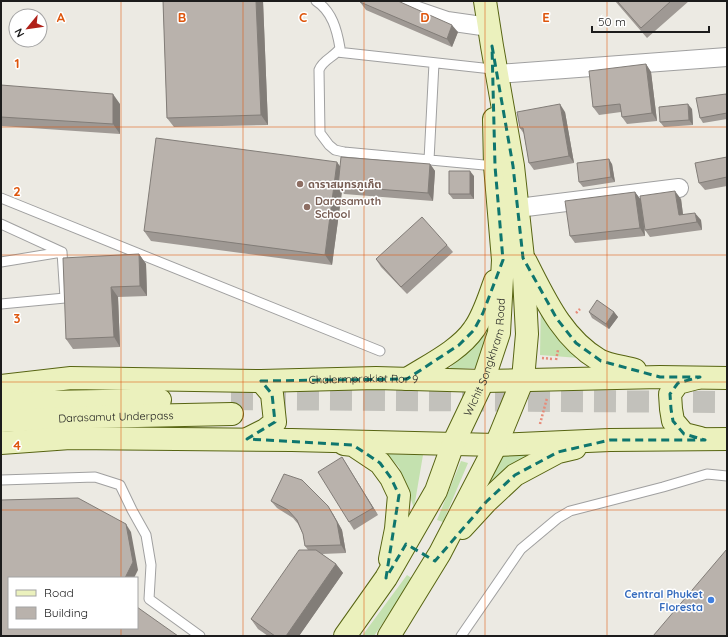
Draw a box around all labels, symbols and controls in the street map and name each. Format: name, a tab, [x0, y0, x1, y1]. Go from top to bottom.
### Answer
north arrow	[8, 8, 48, 48]
scale bar	[592, 8, 709, 34]
text: A	[57, 9, 66, 25]
text: B	[178, 9, 186, 25]
text: C	[299, 9, 307, 25]
text: D	[420, 9, 430, 25]
text: E	[542, 9, 550, 25]
text: 50 m	[598, 14, 626, 29]
text: N	[11, 26, 27, 40]
text: 1	[14, 55, 20, 71]
place label: ดาราสมุทรภูเก็ต	[308, 177, 382, 191]
marker: ดาราสมุทรภูเก็ต	[295, 179, 305, 189]
text: 2	[13, 183, 21, 199]
place label: Darasamuth School	[315, 194, 381, 221]
marker: Darasamuth School	[302, 202, 312, 212]
street label: Wichit Songkhram Road	[460, 298, 508, 418]
text: 3	[14, 310, 21, 326]
street label: Chalermprakiat Ror 9	[309, 371, 418, 387]
street label: Darasamut Underpass	[58, 408, 174, 425]
text: 4	[13, 437, 21, 453]
legend	[8, 577, 138, 629]
text: Road	[44, 585, 74, 600]
place label: Central Phuket Floresta	[624, 587, 703, 614]
marker: Central Phuket Floresta	[706, 595, 716, 605]
text: Building	[44, 605, 88, 620]

